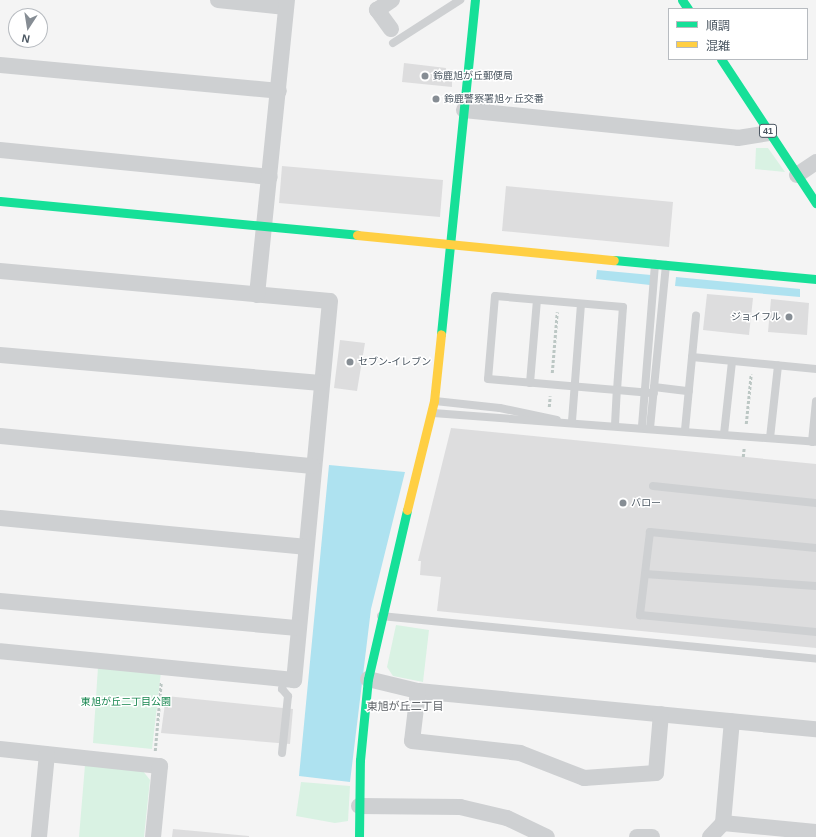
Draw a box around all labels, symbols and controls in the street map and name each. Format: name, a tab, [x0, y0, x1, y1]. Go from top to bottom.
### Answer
north arrow	[8, 8, 48, 48]
legend	[668, 8, 808, 60]
text: 順調	[706, 19, 730, 33]
text: N	[21, 32, 31, 45]
text: 混雑	[706, 39, 730, 53]
place label: 鈴鹿旭が丘郵便局	[433, 70, 513, 82]
marker: 鈴鹿旭が丘郵便局	[420, 71, 430, 81]
place label: 鈴鹿警察署旭ヶ丘交番	[444, 93, 544, 105]
marker: 鈴鹿警察署旭ヶ丘交番	[431, 94, 441, 104]
road number: 41	[758, 124, 778, 138]
place label: ジョイフル	[731, 311, 781, 323]
marker: ジョイフル	[784, 312, 794, 322]
place label: セブン-イレブン	[358, 356, 431, 368]
marker: セブン-イレブン	[345, 357, 355, 367]
place label: バロー	[631, 497, 661, 509]
marker: バロー	[618, 498, 628, 508]
park label: 東旭が丘二丁目公園	[81, 696, 171, 708]
district label: 東旭が丘二丁目	[367, 699, 443, 713]

